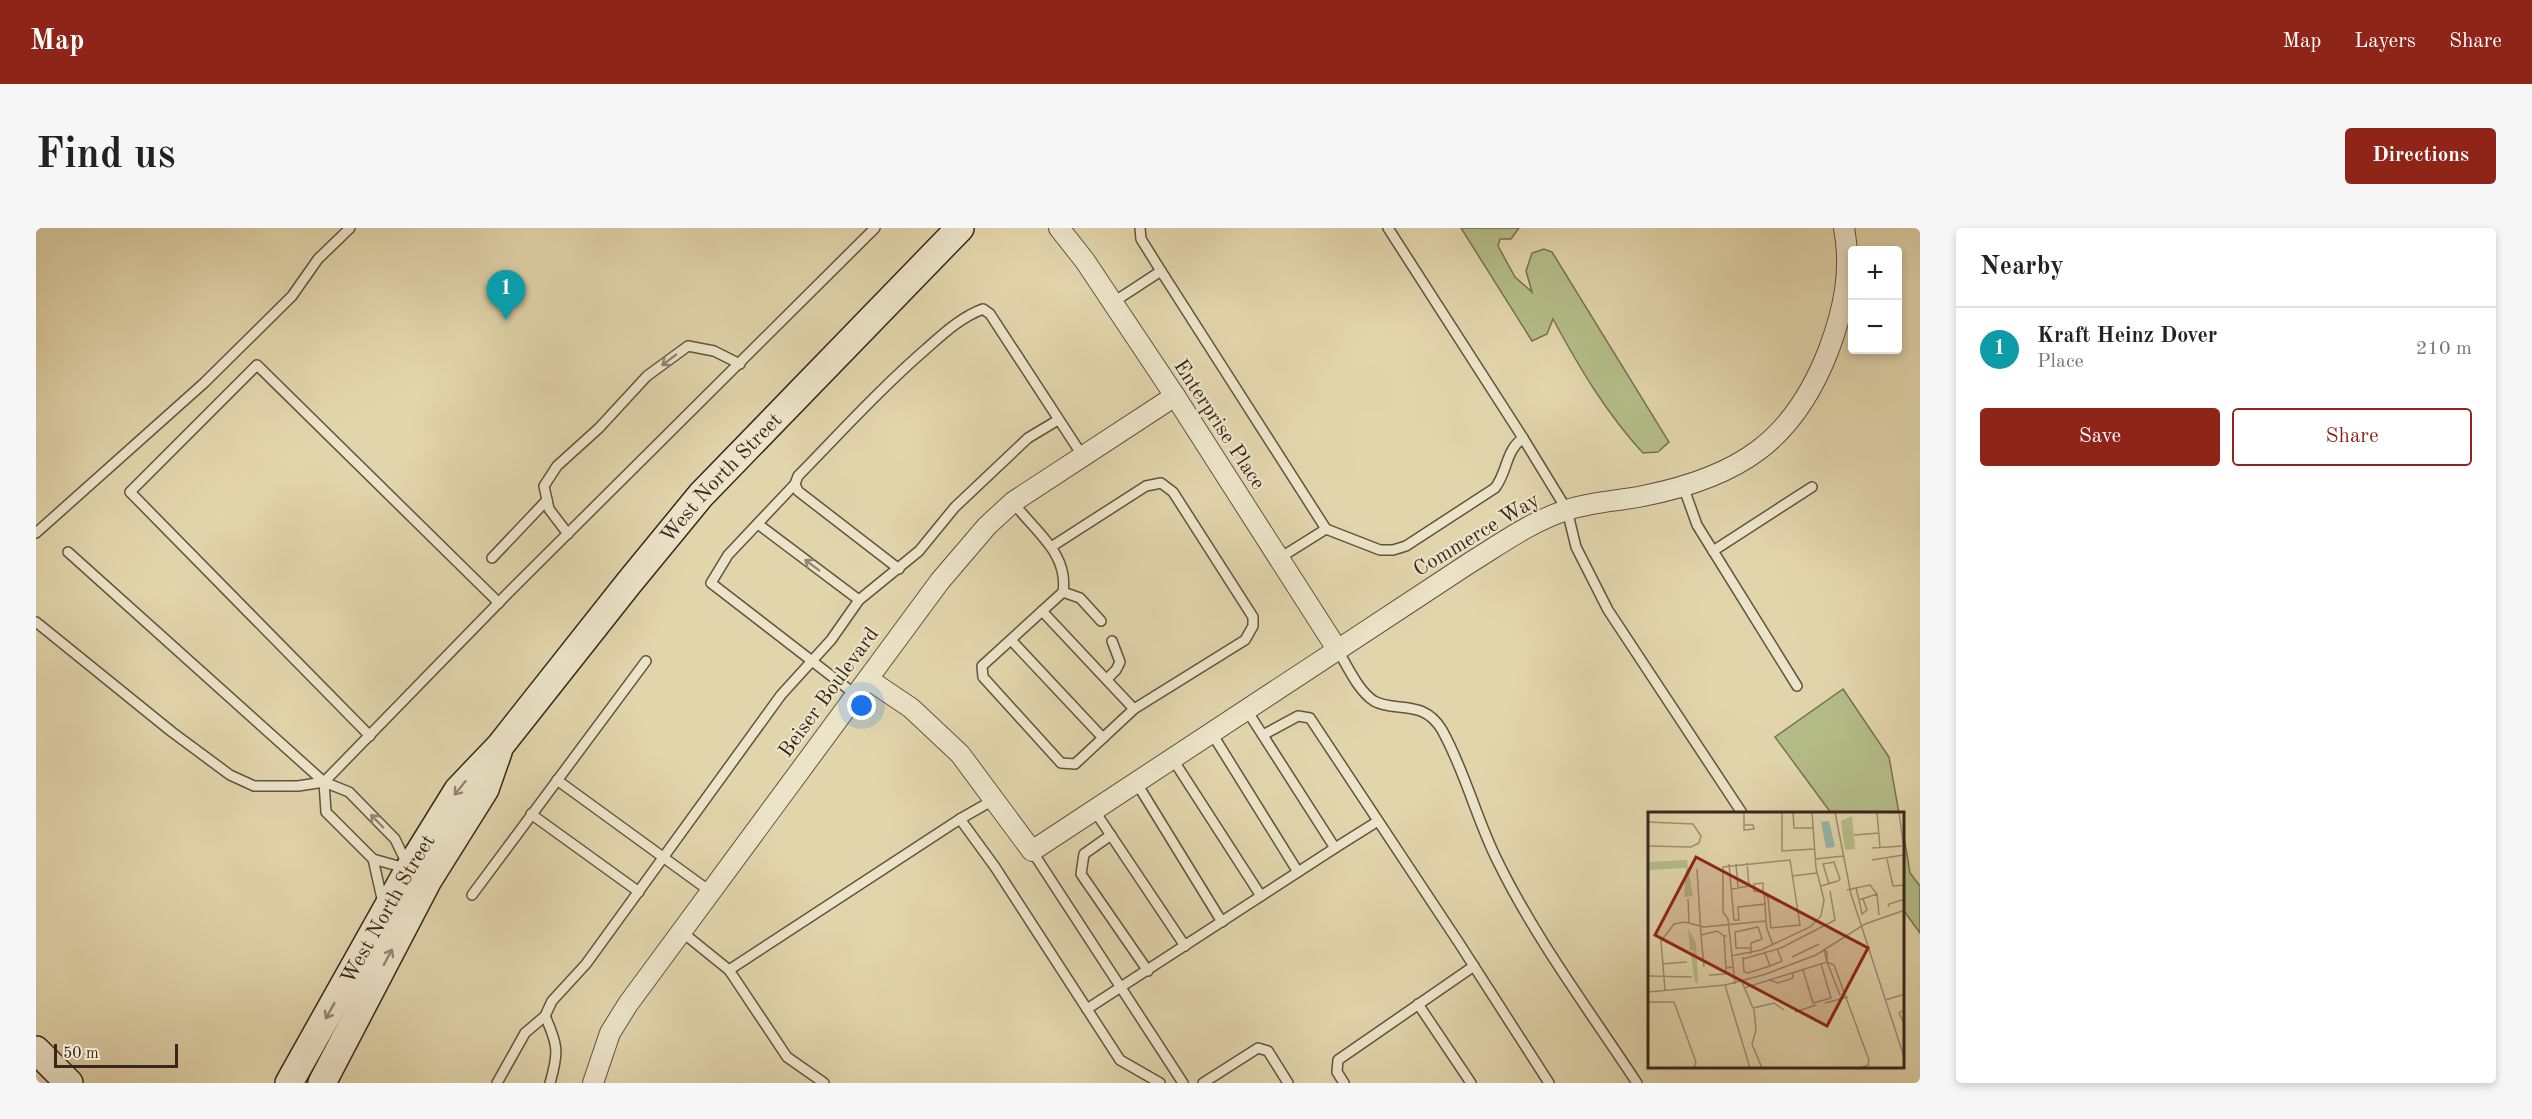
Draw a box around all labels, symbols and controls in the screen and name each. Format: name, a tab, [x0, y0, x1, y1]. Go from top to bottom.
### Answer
text: Map	[30, 28, 84, 56]
text: Map	[2282, 31, 2321, 52]
text: Layers	[2354, 31, 2416, 52]
text: Share	[2449, 31, 2502, 52]
button: Directions	[2345, 128, 2496, 184]
text: Find us	[36, 135, 175, 177]
map controls	[1848, 246, 1902, 354]
button: +	[1848, 246, 1902, 300]
text: Nearby	[1980, 254, 2064, 280]
pin: 1	[486, 270, 526, 320]
button: −	[1848, 300, 1902, 354]
text: Kraft Heinz Dover	[2037, 325, 2217, 347]
text: 1	[1994, 339, 2005, 359]
text: 210 m	[2416, 339, 2472, 359]
text: Place	[2037, 352, 2084, 372]
one-way arrow	[661, 353, 677, 366]
street label: Enterprise Place	[1169, 356, 1269, 494]
button: Save	[1980, 408, 2220, 466]
button: Share	[2232, 408, 2472, 466]
street label: West North Street	[657, 410, 786, 547]
street label: Commerce Way	[1410, 490, 1543, 581]
one-way arrow	[804, 558, 820, 571]
street label: Beiser Boulevard	[775, 624, 883, 762]
your location	[847, 691, 876, 720]
one-way arrow	[454, 780, 467, 796]
inset map	[1648, 812, 1905, 1068]
one-way arrow	[370, 813, 385, 828]
street label: West North Street	[338, 831, 440, 988]
one-way arrow	[383, 948, 394, 966]
one-way arrow	[324, 1001, 335, 1019]
scale bar	[54, 1041, 178, 1068]
text: 50 m	[63, 1046, 99, 1062]

